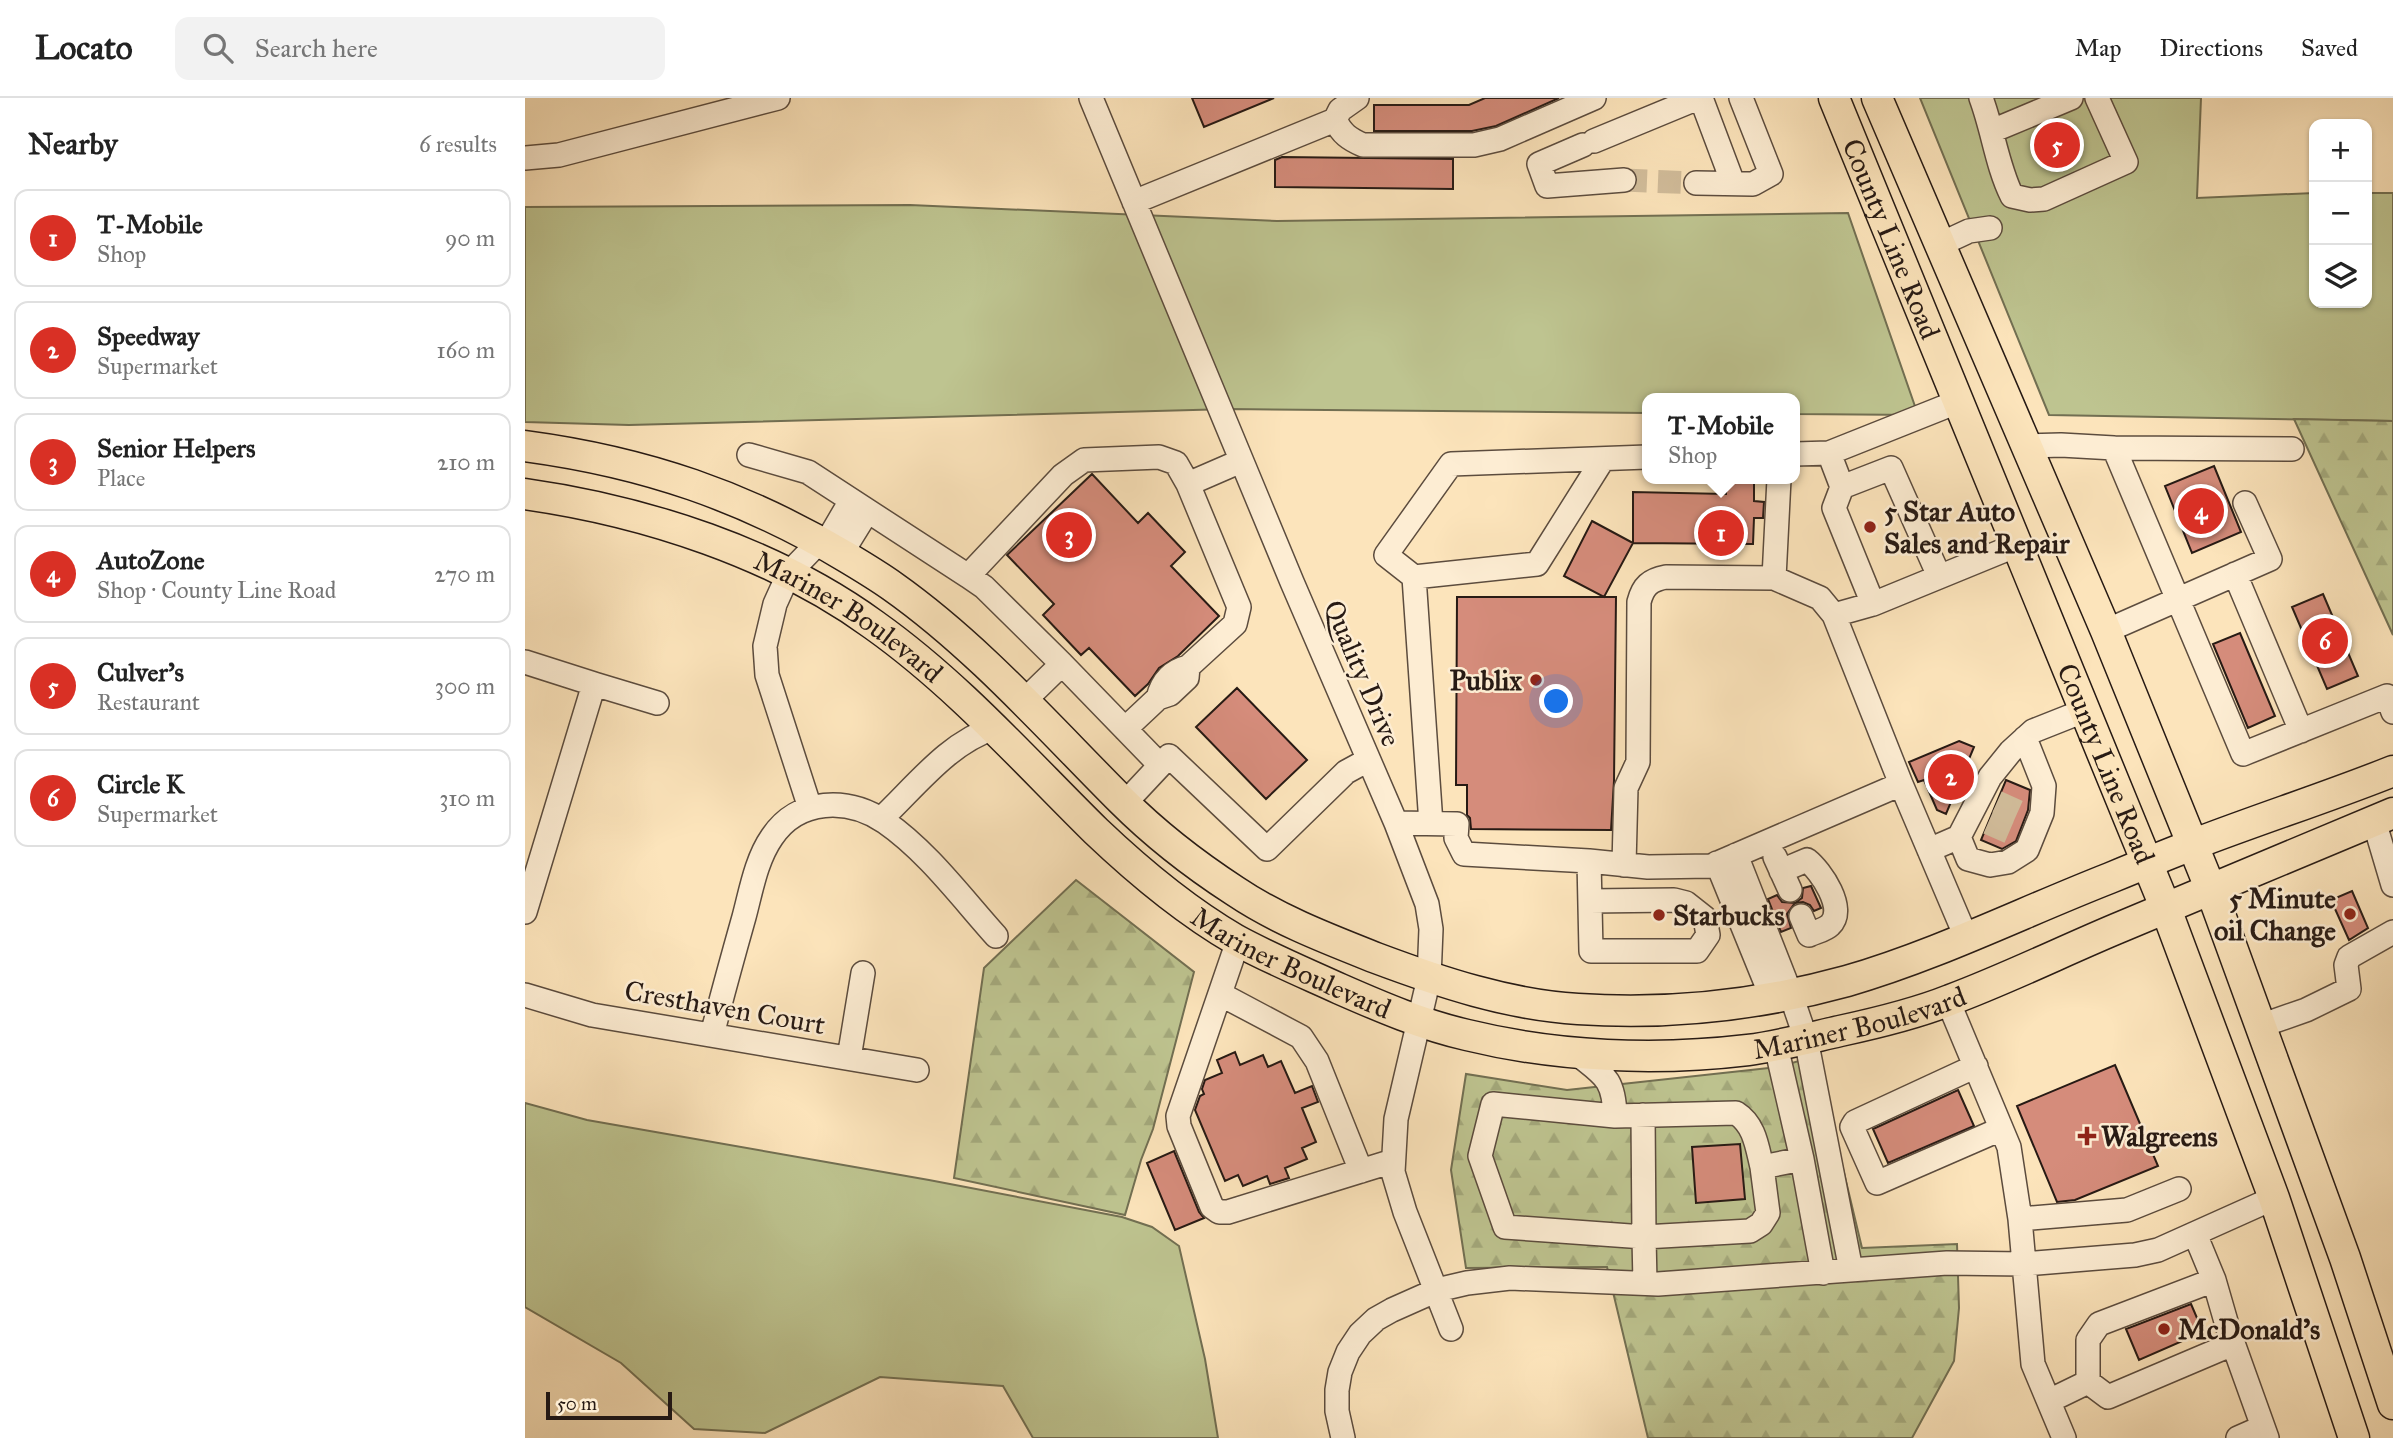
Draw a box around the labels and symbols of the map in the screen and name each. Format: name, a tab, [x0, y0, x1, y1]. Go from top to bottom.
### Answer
pin: 5	[2034, 119, 2080, 171]
street label: County Line Road	[1835, 133, 1948, 344]
pin: 4	[2178, 485, 2224, 537]
place label: 5 Star Auto Sales and Repair	[1884, 494, 2070, 561]
pin: 1	[1698, 507, 1744, 559]
pin: 3	[1046, 509, 1092, 561]
marker: 5 Star Auto Sales and Repair	[1862, 519, 1878, 535]
street label: Mariner Boulevard	[749, 543, 950, 690]
street label: Quality Drive	[1316, 595, 1409, 752]
pin: 6	[2302, 615, 2348, 667]
street label: County Line Road	[2049, 658, 2163, 869]
place label: Publix	[1450, 663, 1523, 698]
marker: Publix	[1528, 672, 1544, 688]
your location	[1539, 684, 1573, 718]
pin: 2	[1928, 751, 1974, 803]
place label: 5 Minute oil Change	[2214, 881, 2336, 948]
place label: Starbucks	[1673, 898, 1785, 933]
street label: Mariner Boulevard	[1184, 899, 1396, 1027]
marker: 5 Minute oil Change	[2342, 906, 2358, 922]
marker: Starbucks	[1651, 907, 1667, 923]
street label: Cresthaven Court	[622, 973, 828, 1042]
street label: Mariner Boulevard	[1750, 979, 1971, 1067]
place label: Walgreens	[2101, 1119, 2218, 1154]
marker: Walgreens	[2079, 1128, 2095, 1144]
place label: McDonald's	[2178, 1312, 2320, 1347]
marker: McDonald's	[2156, 1321, 2172, 1337]
scale bar	[546, 1389, 672, 1421]

